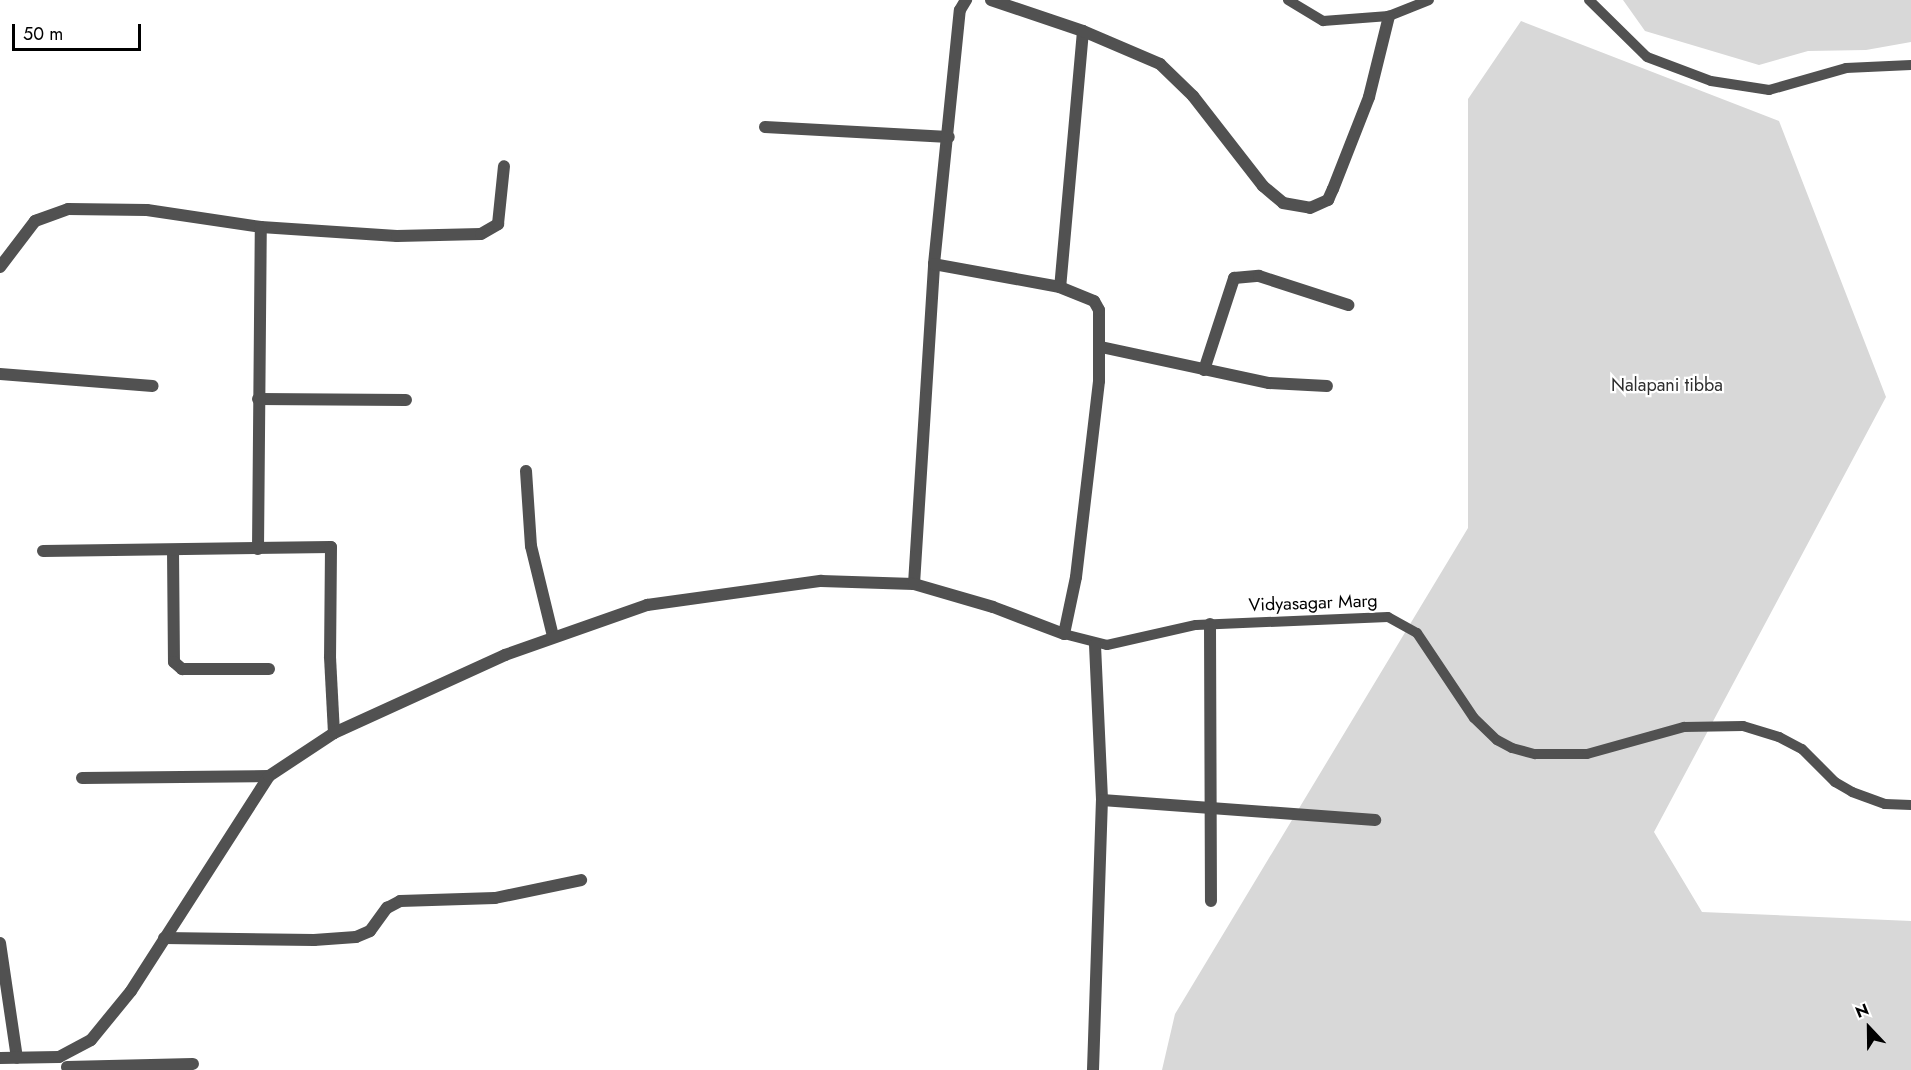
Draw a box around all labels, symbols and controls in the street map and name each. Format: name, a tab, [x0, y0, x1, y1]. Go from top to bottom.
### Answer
scale bar	[15, 12, 144, 50]
text: 50 m	[23, 21, 63, 47]
park label: Nalapani tibba	[1611, 374, 1723, 396]
street label: Vidyasagar Marg	[1248, 590, 1378, 616]
north arrow	[1839, 998, 1899, 1058]
text: N	[1852, 998, 1872, 1024]

